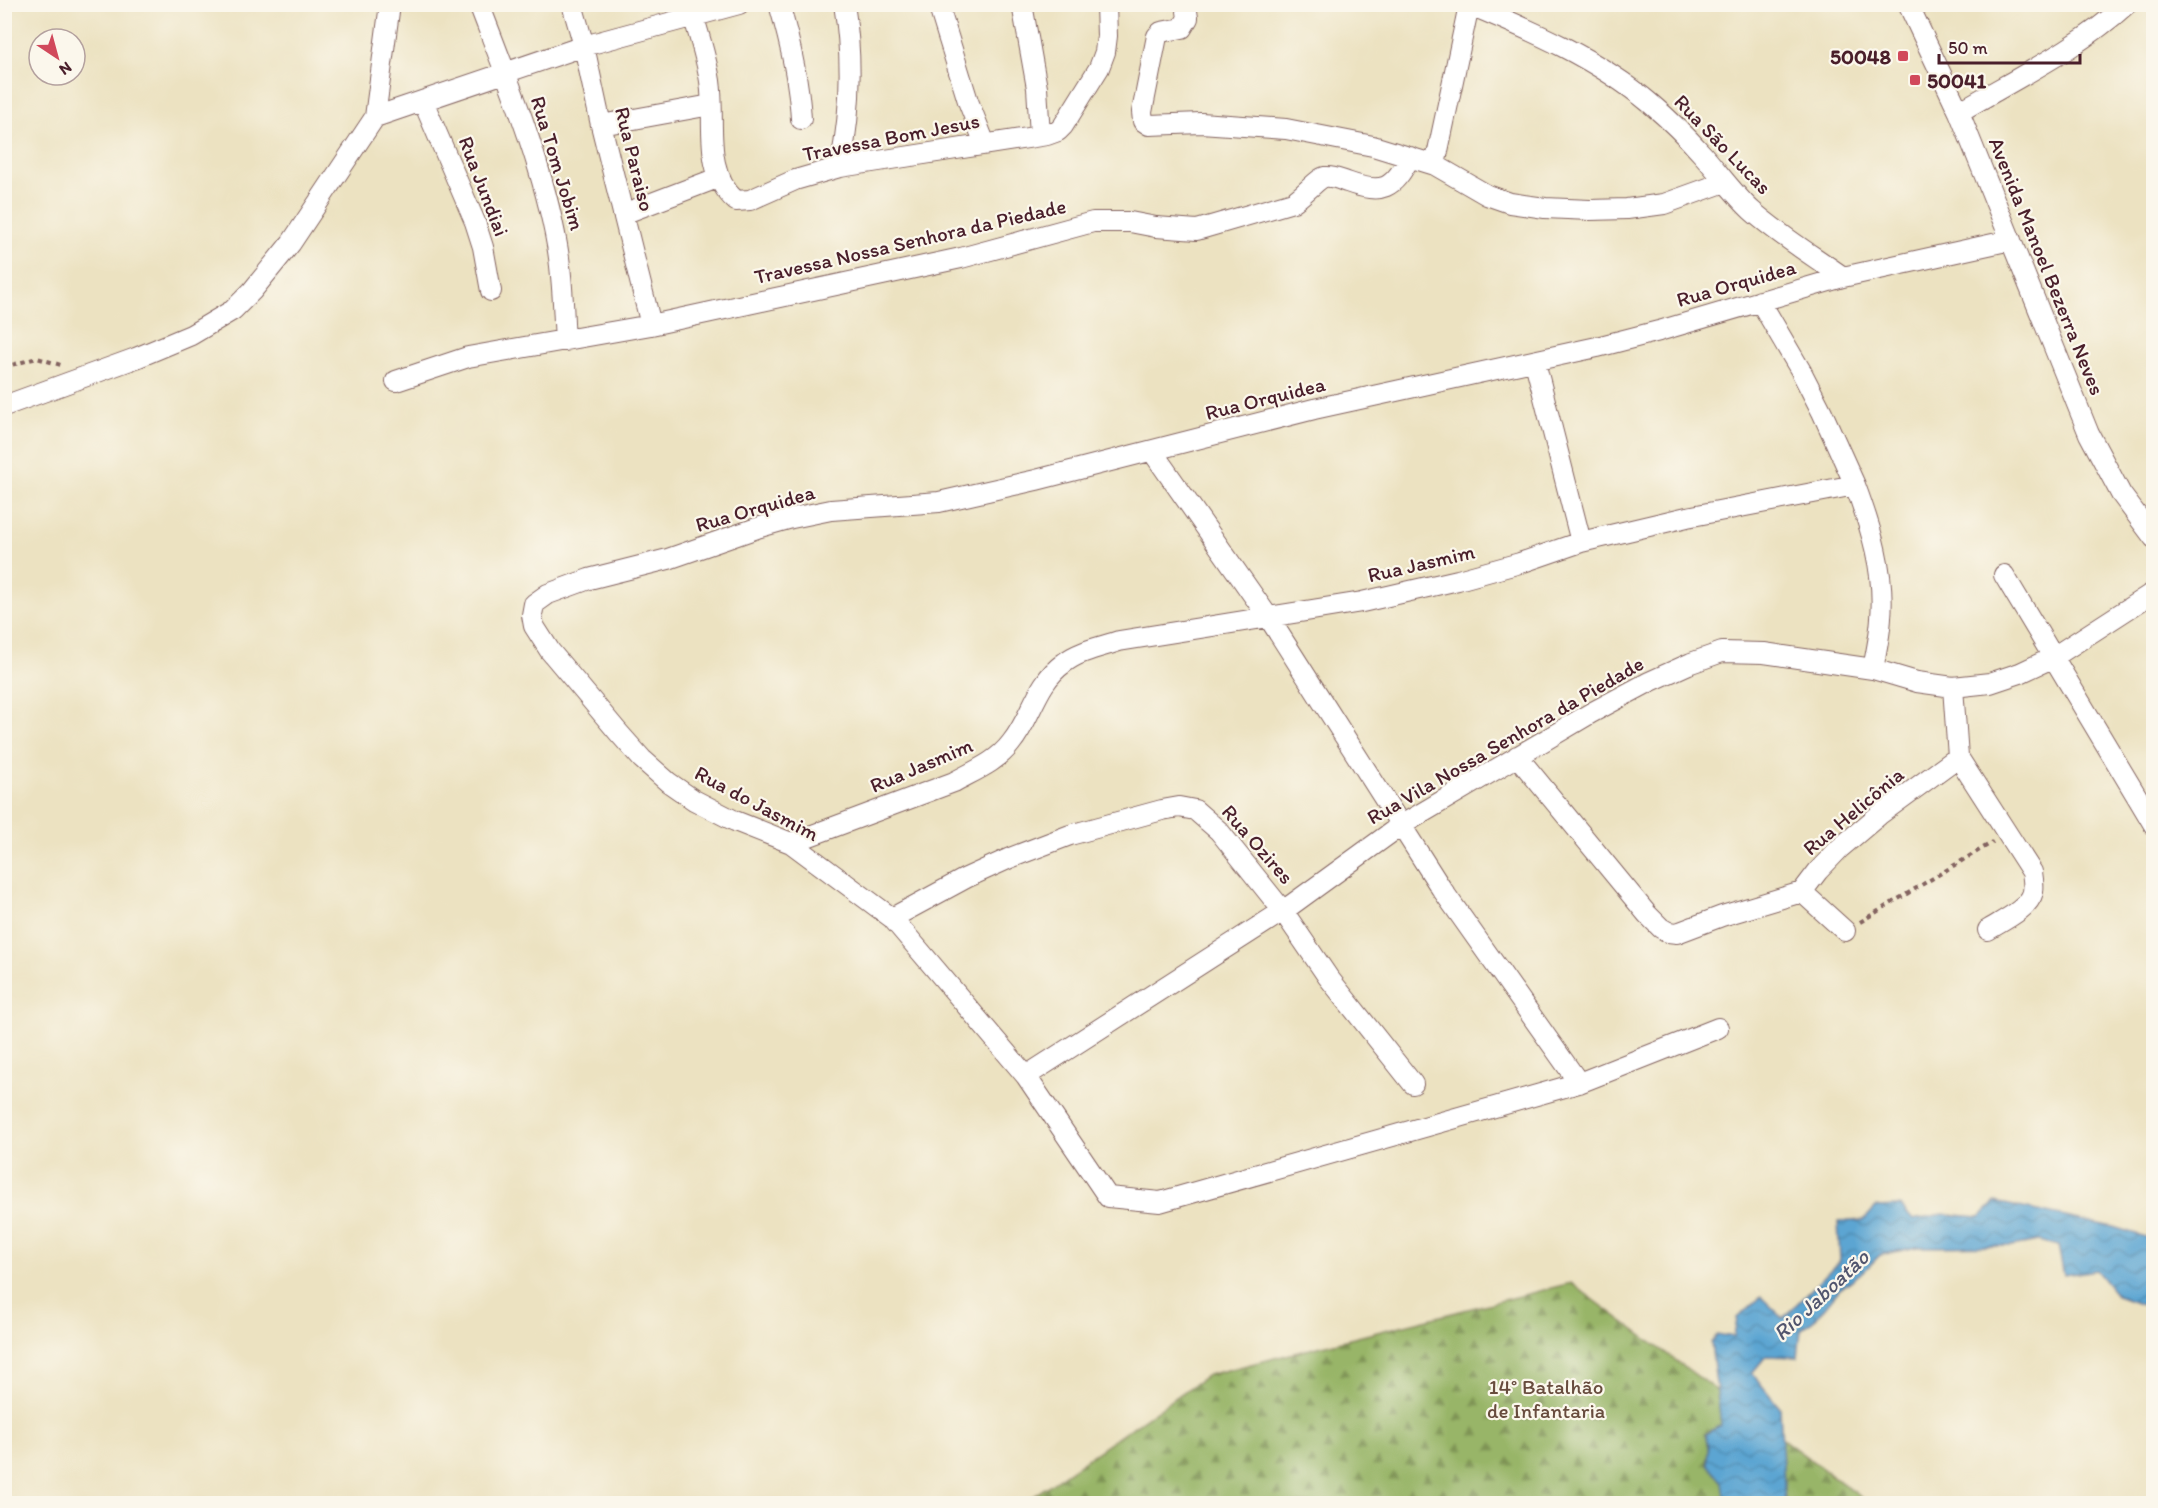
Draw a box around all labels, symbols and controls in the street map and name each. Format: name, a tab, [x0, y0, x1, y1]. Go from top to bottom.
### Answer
north arrow	[27, 27, 87, 87]
scale bar	[1939, 27, 2080, 65]
text: 50 m	[1948, 37, 1988, 59]
place label: 50048	[1830, 44, 1891, 69]
marker: 50048	[1896, 49, 1910, 63]
text: N	[56, 58, 75, 80]
place label: 50041	[1927, 68, 1987, 93]
marker: 50041	[1908, 73, 1922, 87]
street label: Rua São Lucas	[1669, 89, 1777, 199]
street label: Rua Tom Jobim	[526, 93, 590, 234]
street label: Rua Paraiso	[610, 104, 660, 214]
street label: Travessa Bom Jesus	[800, 108, 982, 166]
street label: Rua Jundiai	[454, 133, 514, 239]
street label: Avenida Manoel Bezerra Neves	[1984, 134, 2110, 398]
street label: Travessa Nossa Senhora da Piedade	[752, 193, 1068, 289]
street label: Rua Orquidea	[1673, 254, 1799, 312]
street label: Rua Orquidea	[1202, 371, 1328, 425]
street label: Rua Orquidea	[692, 479, 818, 537]
street label: Rua Jasmim	[1365, 538, 1477, 587]
street label: Rua Vila Nossa Senhora da Piedade	[1362, 650, 1648, 830]
street label: Rua Jasmim	[866, 732, 976, 798]
street label: Rua do Jasmim	[691, 760, 824, 846]
street label: Rua Helicônia	[1798, 762, 1909, 860]
street label: Rua Ozires	[1217, 799, 1299, 889]
water label: Rio Jaboatão	[1768, 1243, 1875, 1346]
park label: 14° Batalhão de Infantaria	[1487, 1374, 1605, 1423]

